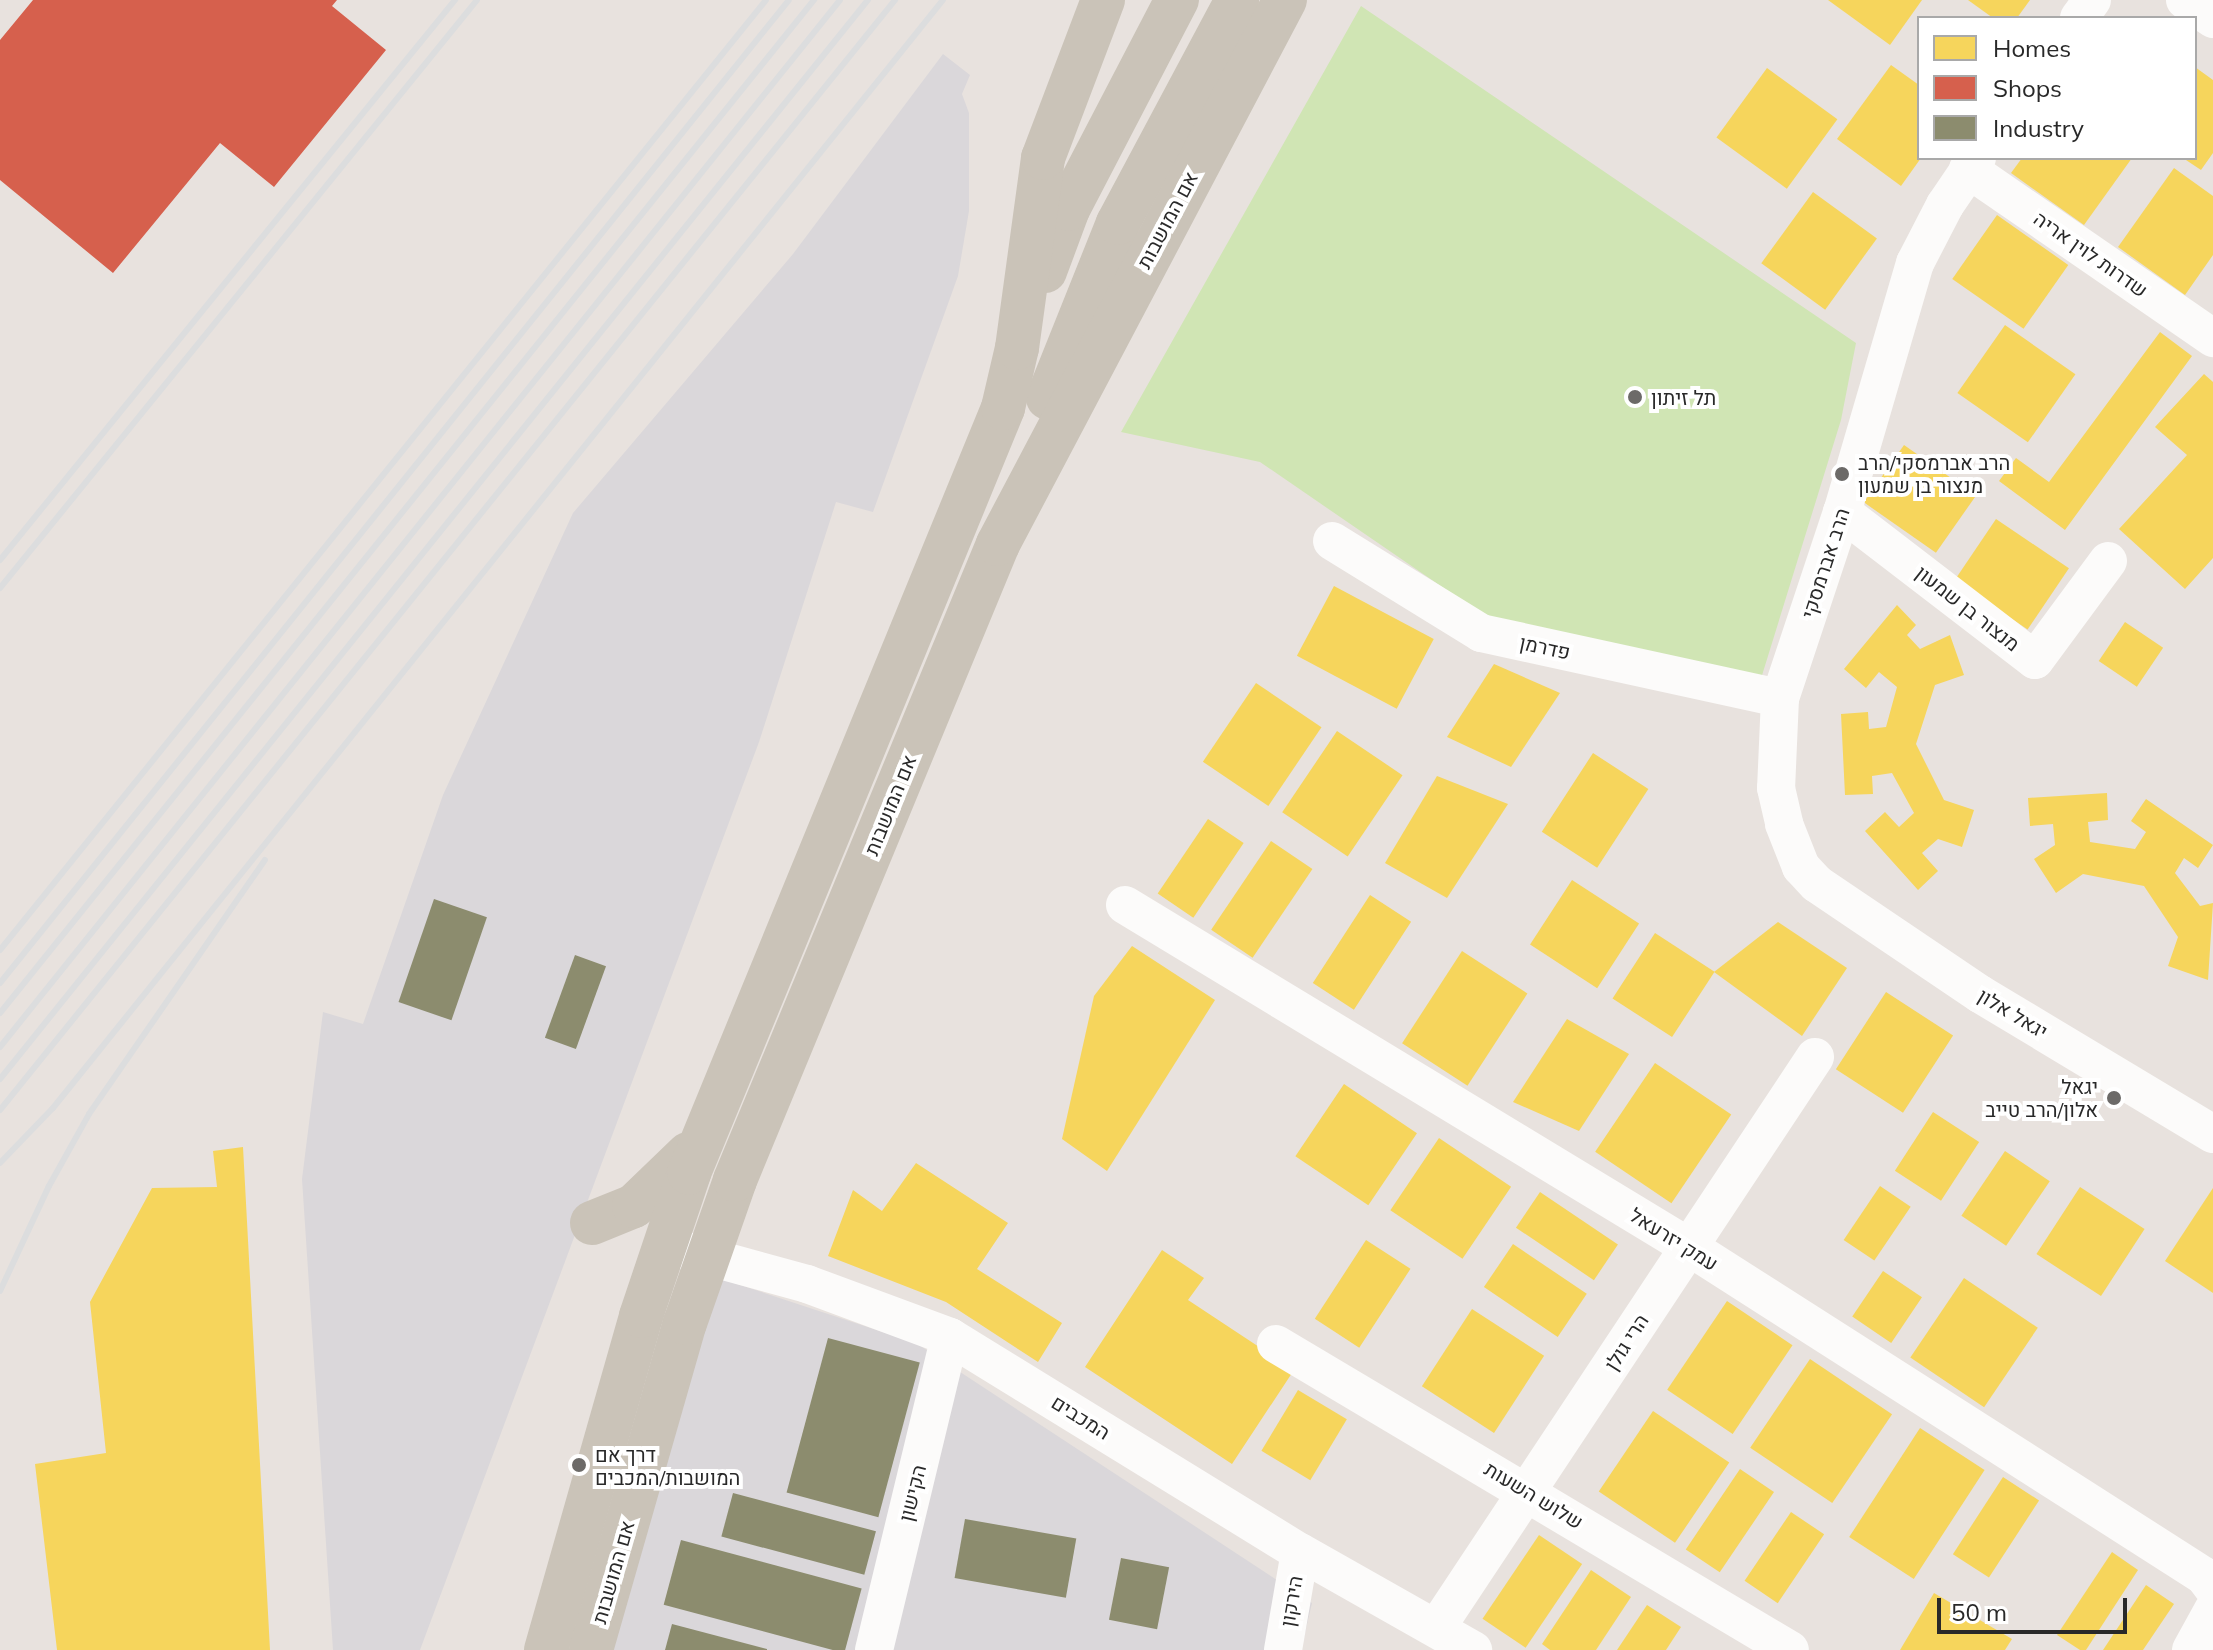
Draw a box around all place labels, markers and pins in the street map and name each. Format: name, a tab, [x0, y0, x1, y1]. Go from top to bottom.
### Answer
place label: תל זיתון	[1651, 385, 1716, 409]
marker: תל זיתון	[1626, 388, 1644, 406]
place label: הרב אברמסקי/הרב מנצור בן שמעון	[1858, 450, 2010, 497]
marker: הרב אברמסקי/הרב מנצור בן שמעון	[1833, 465, 1851, 483]
place label: יגאל אלון/הרב טייב	[1985, 1074, 2098, 1121]
marker: יגאל אלון/הרב טייב	[2105, 1089, 2123, 1107]
place label: דרך אם המושבות/המכבים	[595, 1442, 740, 1489]
marker: דרך אם המושבות/המכבים	[570, 1456, 588, 1474]

